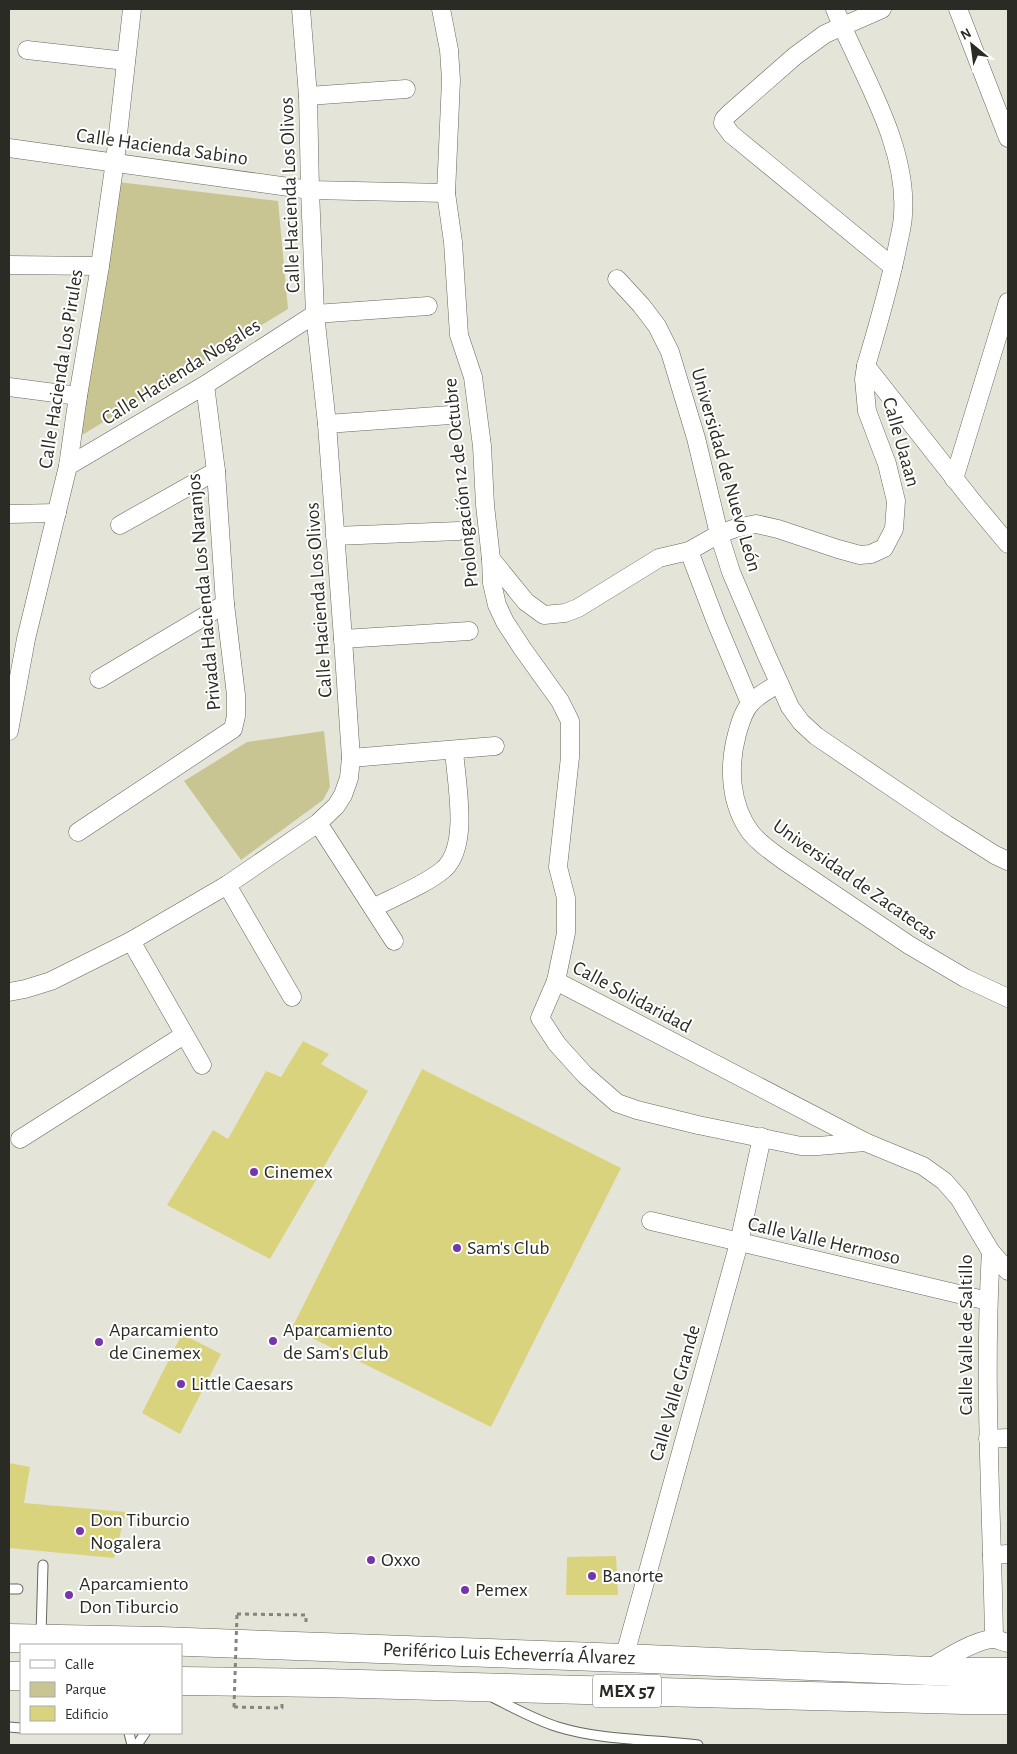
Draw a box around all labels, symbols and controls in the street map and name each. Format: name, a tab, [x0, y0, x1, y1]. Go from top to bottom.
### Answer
north arrow	[947, 20, 997, 70]
text: N	[959, 26, 974, 43]
street label: Calle Hacienda Los Olivos	[277, 97, 303, 293]
street label: Calle Hacienda Sabino	[75, 125, 249, 169]
street label: Calle Hacienda Los Pirules	[35, 268, 87, 470]
street label: Calle Hacienda Nogales	[98, 315, 264, 429]
street label: Universidad de Nuevo León	[687, 366, 765, 574]
street label: Prolongación 12 de Octubre	[440, 377, 482, 589]
street label: Calle Uaaan	[879, 395, 923, 489]
street label: Privada Hacienda Los Naranjos	[184, 473, 224, 711]
street label: Calle Hacienda Los Olivos	[302, 502, 336, 698]
street label: Universidad de Zacatecas	[769, 816, 941, 944]
street label: Calle Solidaridad	[569, 957, 695, 1037]
place label: Cinemex	[264, 1162, 333, 1182]
marker: Cinemex	[248, 1166, 260, 1178]
street label: Calle Valle Hermoso	[746, 1214, 902, 1268]
place label: Sam's Club	[467, 1238, 550, 1258]
marker: Sam's Club	[451, 1242, 463, 1254]
street label: Calle Valle de Saltillo	[956, 1255, 976, 1415]
place label: Aparcamiento de Cinemex	[109, 1320, 219, 1363]
place label: Aparcamiento de Sam's Club	[283, 1320, 393, 1363]
street label: Calle Valle Grande	[646, 1323, 704, 1463]
marker: Aparcamiento de Sam's Club	[267, 1335, 279, 1347]
marker: Aparcamiento de Cinemex	[93, 1336, 105, 1348]
place label: Little Caesars	[191, 1374, 294, 1394]
marker: Little Caesars	[175, 1378, 187, 1390]
place label: Don Tiburcio Nogalera	[90, 1510, 190, 1553]
marker: Don Tiburcio Nogalera	[74, 1525, 86, 1537]
place label: Oxxo	[381, 1550, 421, 1570]
marker: Oxxo	[365, 1554, 377, 1566]
place label: Banorte	[602, 1566, 664, 1586]
marker: Banorte	[586, 1570, 598, 1582]
place label: Aparcamiento Don Tiburcio	[79, 1574, 189, 1617]
place label: Pemex	[475, 1580, 528, 1600]
marker: Pemex	[459, 1584, 471, 1596]
marker: Aparcamiento Don Tiburcio	[63, 1589, 75, 1601]
street label: Periférico Luis Echeverría Álvarez	[382, 1639, 636, 1668]
legend	[20, 1644, 182, 1734]
text: Calle	[65, 1657, 94, 1672]
road number: MEX 57	[593, 1674, 661, 1708]
text: Parque	[65, 1682, 106, 1697]
text: Edificio	[65, 1707, 108, 1722]

